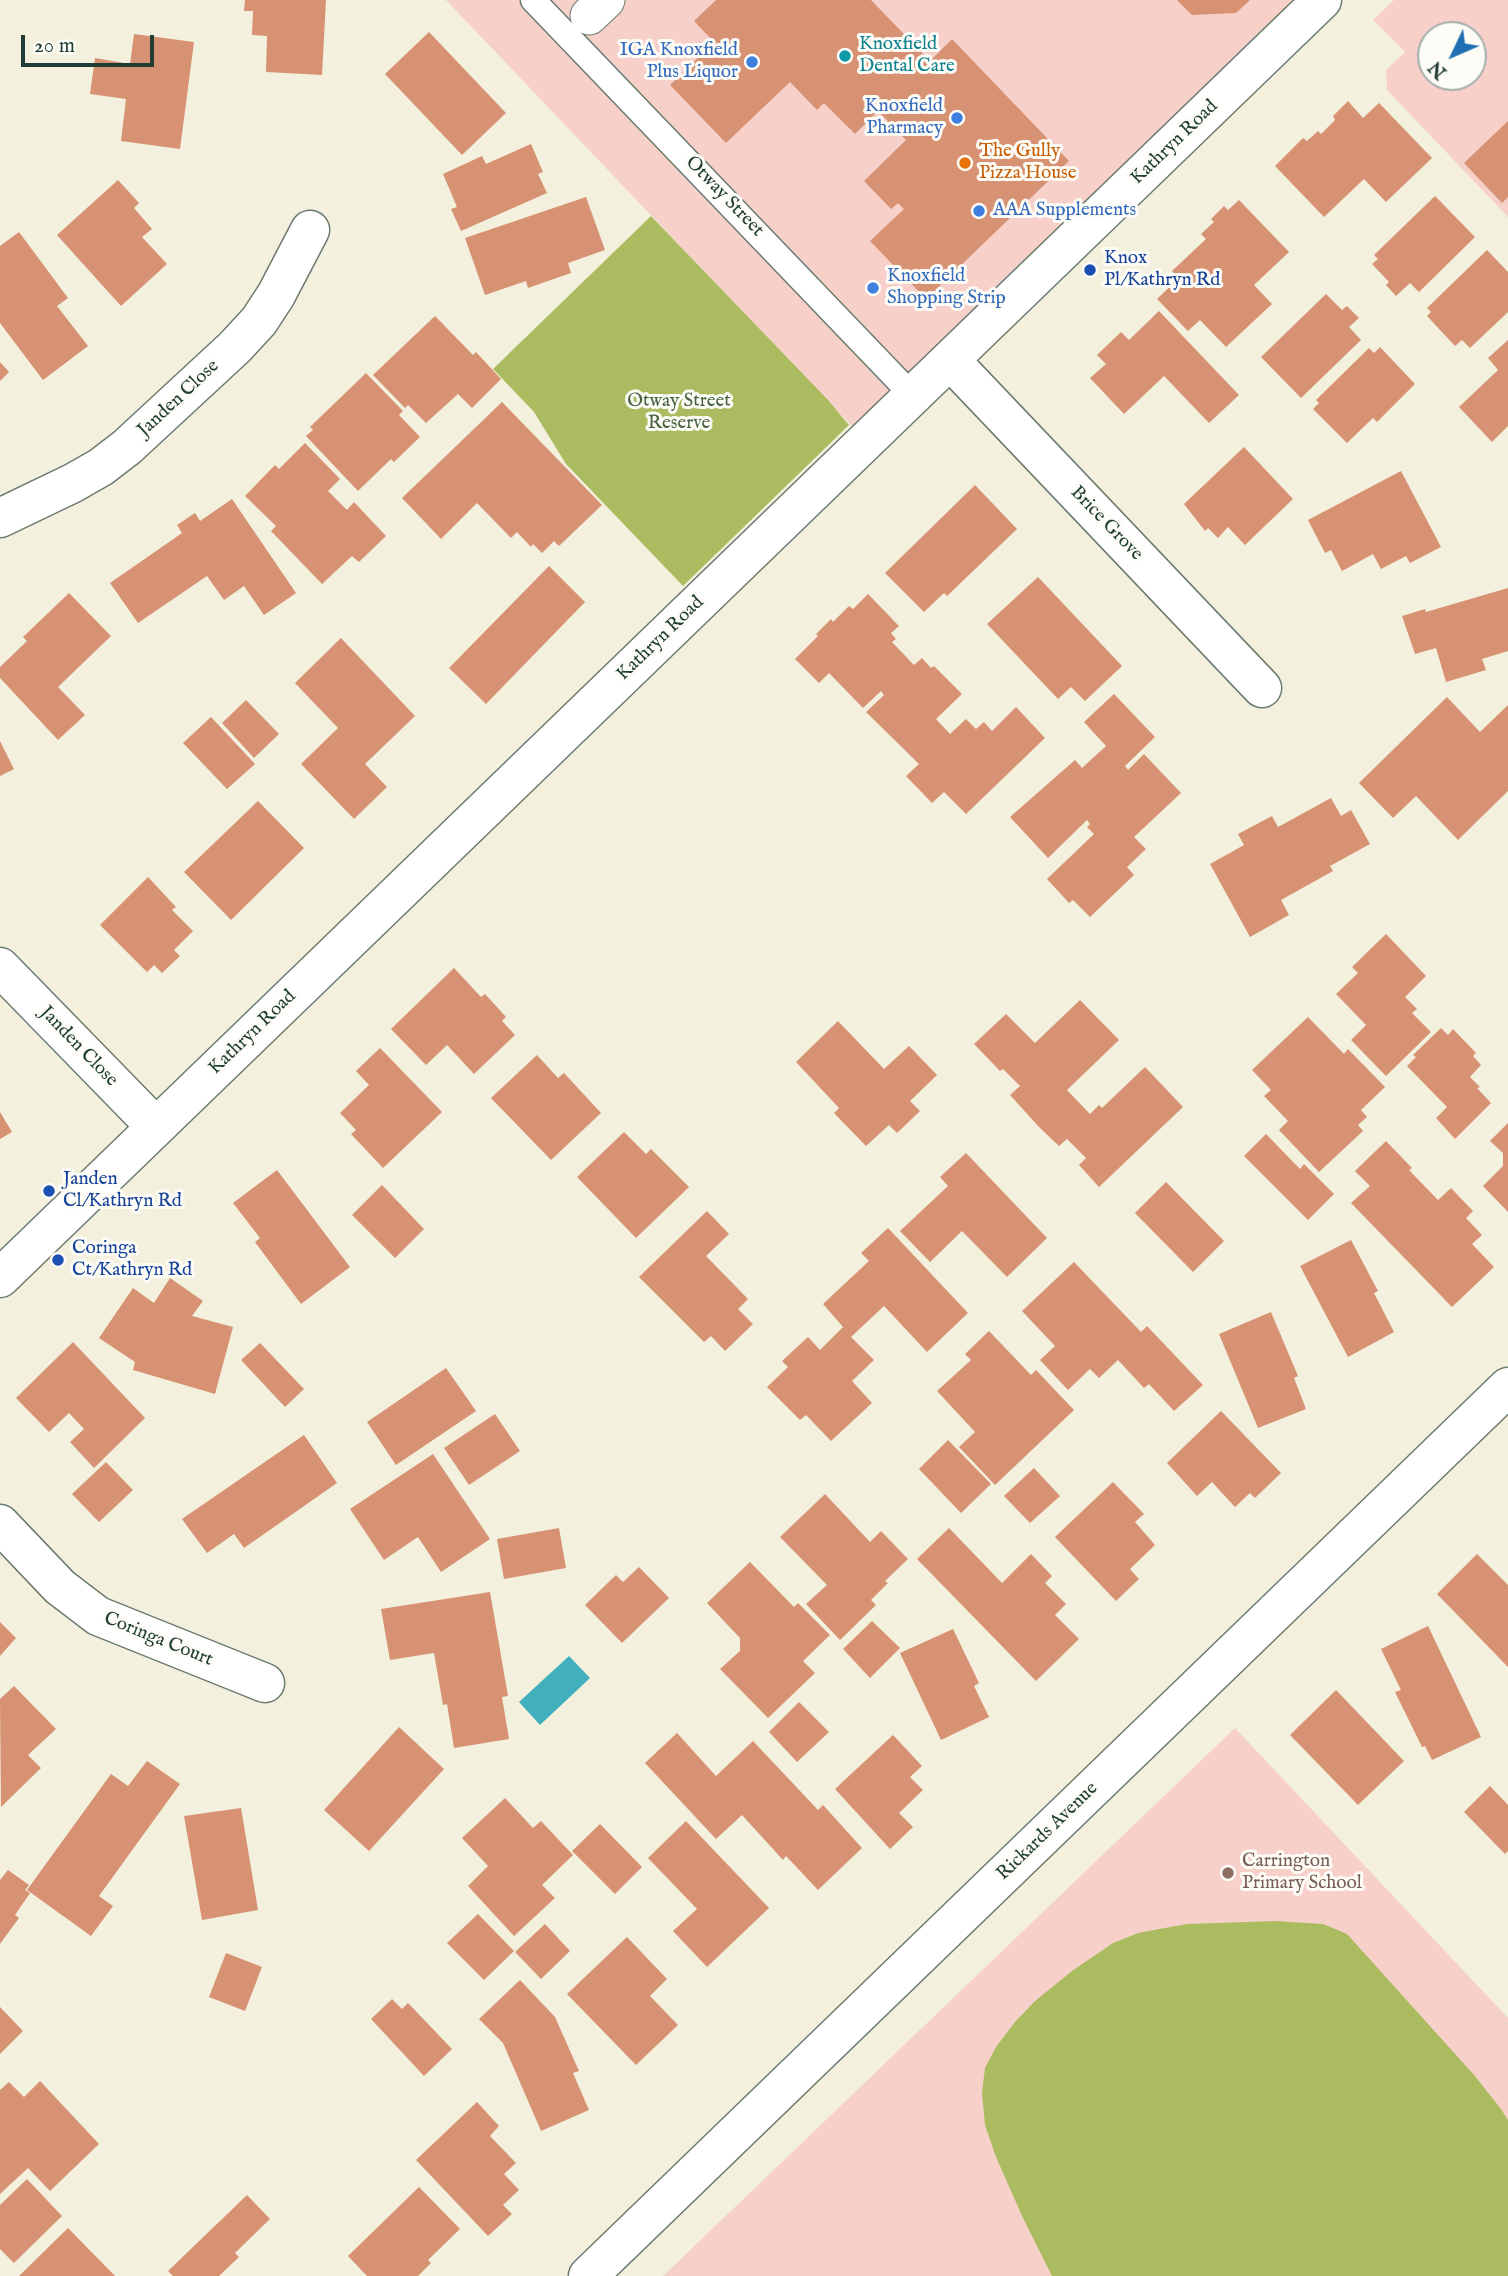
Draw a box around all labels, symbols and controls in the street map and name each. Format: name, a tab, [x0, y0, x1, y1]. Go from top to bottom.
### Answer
scale bar	[24, 21, 158, 65]
north arrow	[1417, 21, 1487, 91]
text: 20 m	[34, 33, 75, 60]
place label: Knoxfield Dental Care	[859, 34, 955, 78]
place label: IGA Knoxfield Plus Liquor	[620, 40, 738, 84]
marker: Knoxfield Dental Care	[837, 48, 853, 64]
marker: IGA Knoxfield Plus Liquor	[744, 54, 760, 70]
text: N	[1424, 55, 1453, 83]
place label: Knoxfield Pharmacy	[865, 96, 943, 140]
street label: Kathryn Road	[1127, 96, 1223, 190]
marker: Knoxfield Pharmacy	[949, 110, 965, 126]
place label: The Gully Pizza House	[979, 141, 1076, 185]
street label: Otway Street	[680, 152, 768, 242]
marker: The Gully Pizza House	[957, 155, 973, 171]
place label: AAA Supplements	[993, 200, 1136, 222]
marker: AAA Supplements	[971, 203, 987, 219]
place label: Knox Pl/Kathryn Rd	[1104, 248, 1220, 292]
marker: Knox Pl/Kathryn Rd	[1082, 262, 1098, 278]
place label: Knoxfield Shopping Strip	[887, 266, 1006, 310]
marker: Knoxfield Shopping Strip	[865, 280, 881, 296]
street label: Janden Close	[134, 356, 224, 442]
park label: Otway Street Reserve	[627, 391, 731, 435]
street label: Brice Grove	[1065, 482, 1147, 566]
street label: Kathryn Road	[613, 592, 709, 686]
street label: Kathryn Road	[205, 986, 301, 1080]
street label: Janden Close	[34, 1002, 122, 1092]
place label: Janden Cl/Kathryn Rd	[63, 1169, 182, 1213]
marker: Janden Cl/Kathryn Rd	[41, 1183, 57, 1199]
place label: Coringa Ct/Kathryn Rd	[72, 1238, 192, 1282]
marker: Coringa Ct/Kathryn Rd	[50, 1252, 66, 1268]
street label: Coringa Court	[100, 1608, 216, 1672]
street label: Rickards Avenue	[993, 1778, 1103, 1886]
place label: Carrington Primary School	[1242, 1851, 1362, 1895]
marker: Carrington Primary School	[1220, 1865, 1236, 1881]

